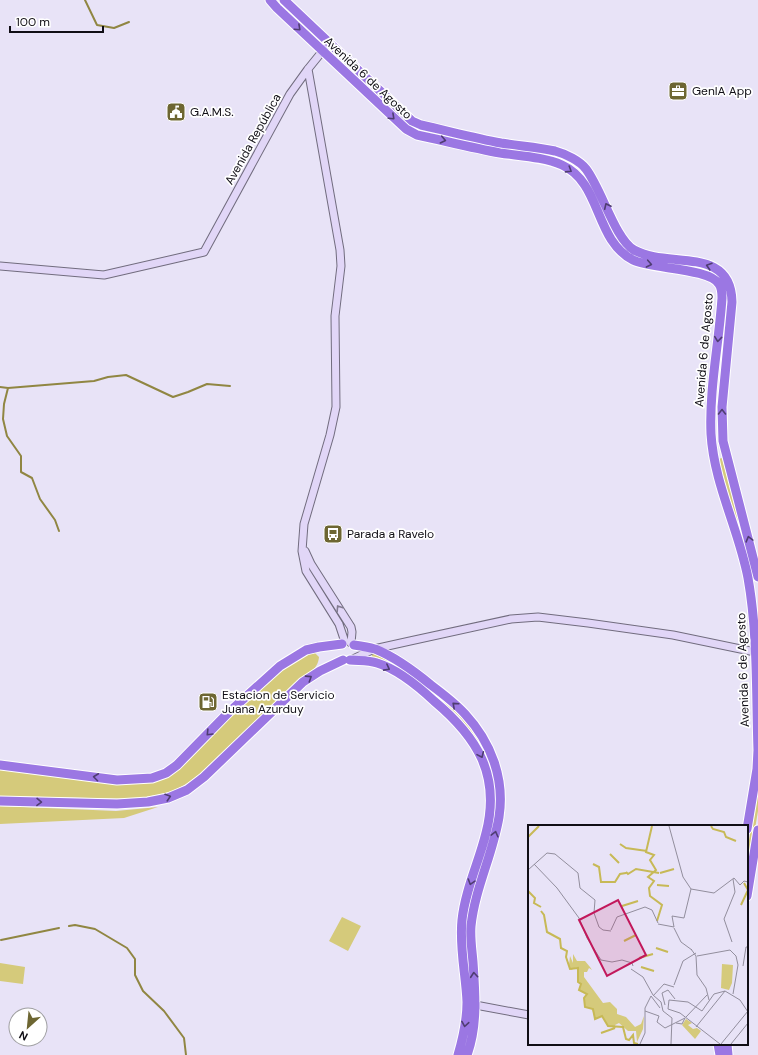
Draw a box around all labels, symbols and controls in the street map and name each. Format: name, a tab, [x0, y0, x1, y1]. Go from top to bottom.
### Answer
scale bar	[10, 8, 103, 34]
text: 100 m	[16, 14, 50, 30]
one-way arrow	[293, 23, 300, 30]
street label: Avenida 6 de Agosto	[321, 33, 415, 123]
office icon: GenIA App	[667, 80, 689, 102]
place label: GenIA App	[692, 83, 752, 99]
street label: Avenida República	[221, 91, 285, 187]
public building icon: G.A.M.S.	[165, 101, 187, 123]
place label: G.A.M.S.	[190, 104, 234, 120]
one-way arrow	[387, 112, 395, 120]
one-way arrow	[440, 136, 446, 144]
one-way arrow	[565, 165, 572, 172]
one-way arrow	[603, 202, 611, 209]
one-way arrow	[646, 260, 652, 268]
one-way arrow	[706, 262, 713, 271]
street label: Avenida 6 de Agosto	[691, 292, 717, 408]
one-way arrow	[713, 336, 722, 342]
one-way arrow	[718, 409, 726, 415]
bus stop icon: Parada a Ravelo	[322, 523, 344, 545]
place label: Parada a Ravelo	[347, 526, 434, 542]
one-way arrow	[745, 536, 753, 542]
one-way arrow	[337, 605, 344, 612]
street label: Avenida 6 de Agosto	[733, 613, 753, 727]
one-way arrow	[383, 663, 390, 671]
one-way arrow	[305, 675, 312, 683]
place label: Estacion de Servicio Juana Azurduy	[222, 687, 335, 717]
fuel station icon: Estacion de Servicio Juana Azurduy	[197, 691, 219, 713]
one-way arrow	[452, 702, 460, 709]
one-way arrow	[206, 728, 213, 736]
one-way arrow	[476, 751, 484, 759]
one-way arrow	[92, 773, 99, 782]
one-way arrow	[165, 793, 172, 802]
one-way arrow	[36, 798, 42, 806]
inset map	[528, 825, 748, 1045]
one-way arrow	[491, 831, 499, 838]
one-way arrow	[467, 878, 476, 885]
one-way arrow	[469, 972, 478, 978]
north arrow	[8, 1007, 48, 1047]
one-way arrow	[461, 1021, 470, 1027]
text: N	[17, 1028, 30, 1044]

